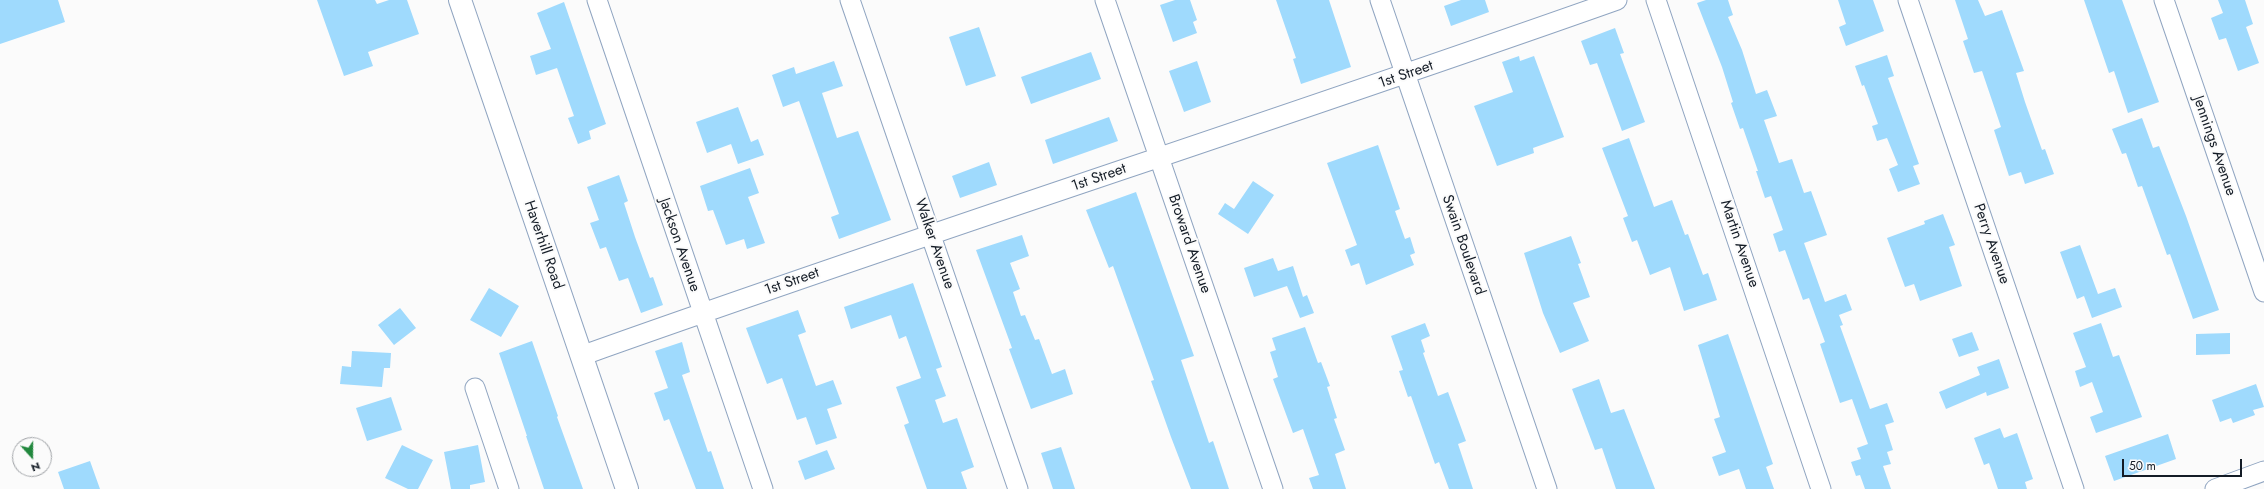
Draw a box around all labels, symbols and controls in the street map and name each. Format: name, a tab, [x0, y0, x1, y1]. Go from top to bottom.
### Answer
street label: 1st Street	[1376, 57, 1436, 93]
street label: Jennings Avenue	[2188, 94, 2240, 198]
street label: 1st Street	[1069, 160, 1129, 196]
street label: Broward Avenue	[1164, 192, 1214, 296]
street label: Swain Boulevard	[1437, 193, 1489, 297]
street label: Jackson Avenue	[655, 196, 703, 294]
street label: Walker Avenue	[910, 196, 958, 292]
street label: Haverhill Road	[519, 198, 567, 292]
street label: Martin Avenue	[1716, 198, 1762, 290]
street label: Perry Avenue	[1969, 201, 2013, 287]
street label: 1st Street	[762, 264, 822, 300]
north arrow	[12, 437, 52, 477]
scale bar	[2124, 451, 2244, 477]
text: 50 m	[2129, 457, 2156, 475]
text: N	[29, 458, 43, 476]

